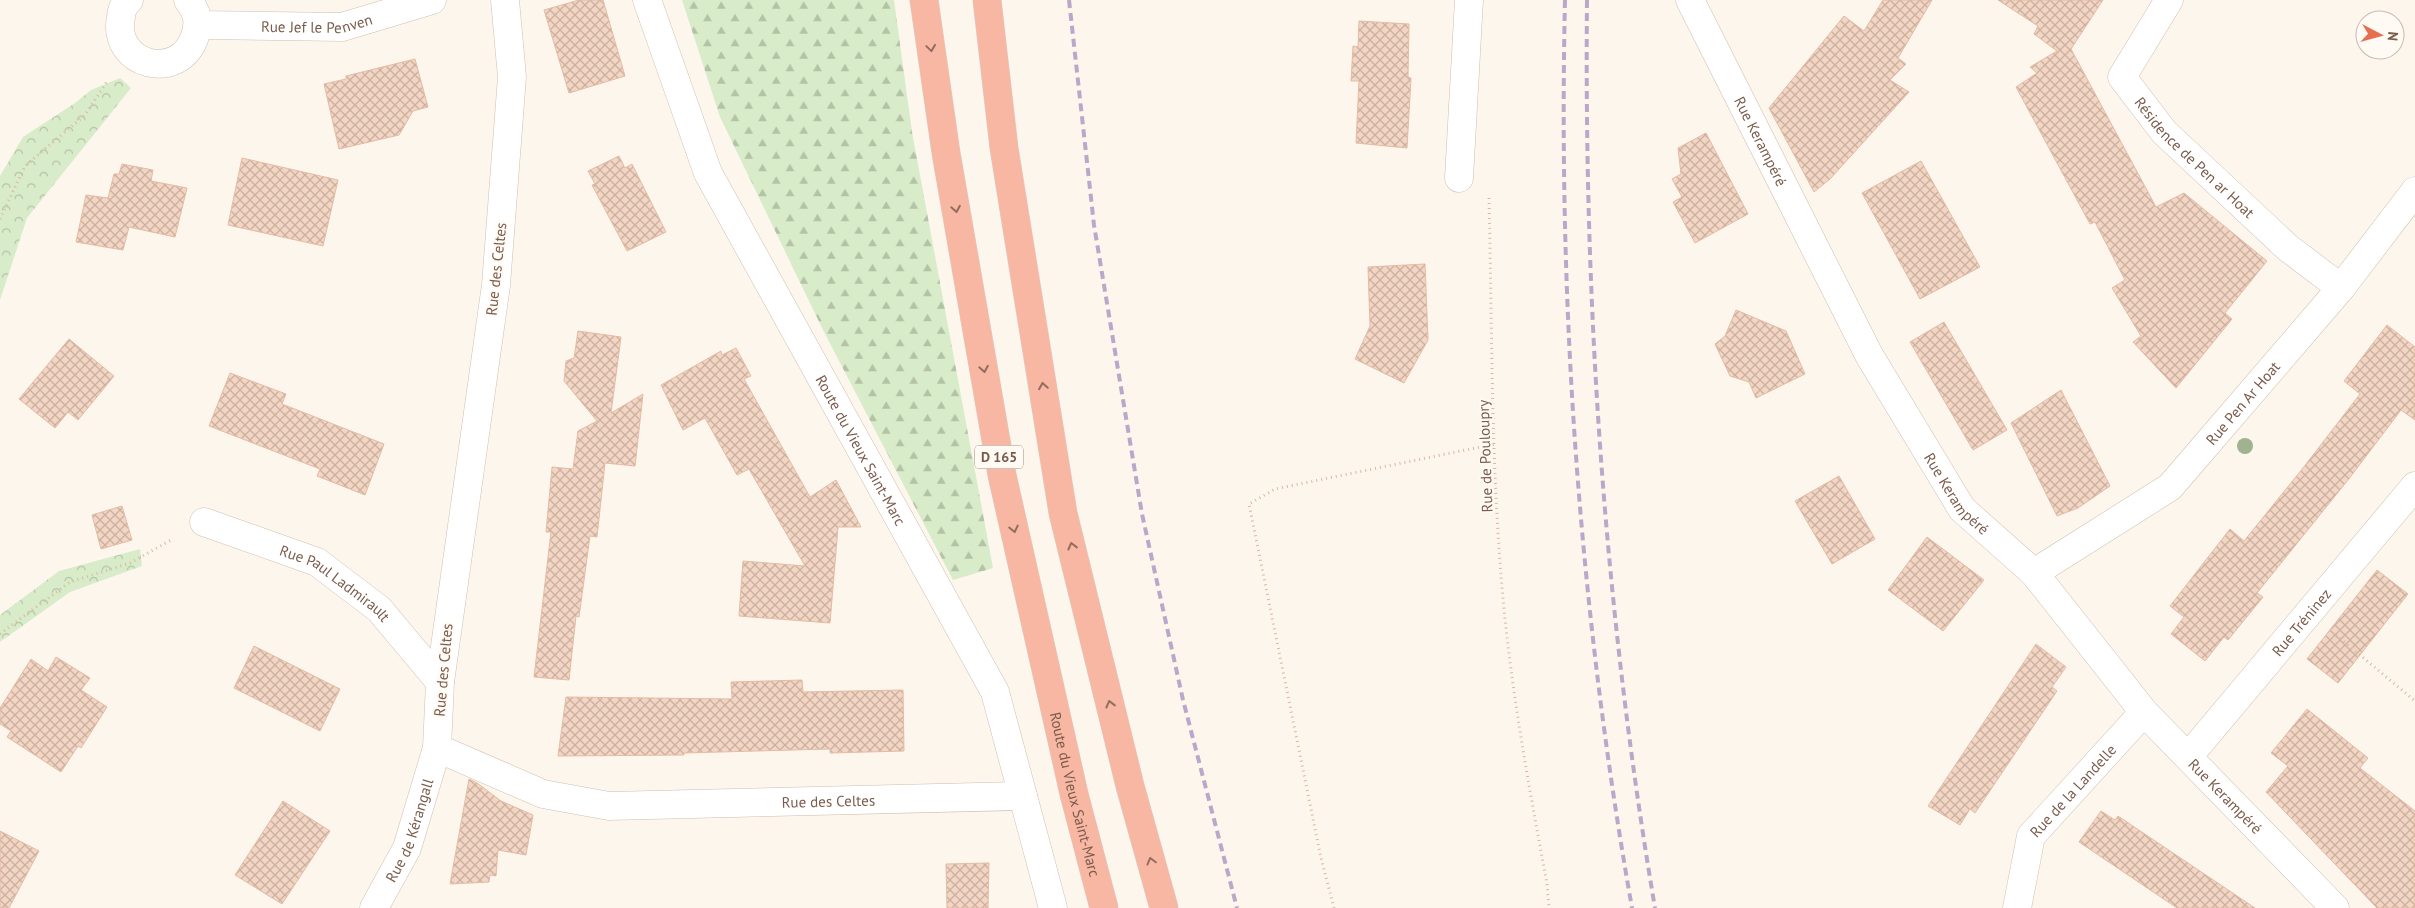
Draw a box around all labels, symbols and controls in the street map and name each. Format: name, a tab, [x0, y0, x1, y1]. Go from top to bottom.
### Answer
street label: Rue Jef le Penven	[261, 9, 374, 36]
north arrow	[2355, 10, 2405, 60]
text: N	[2383, 31, 2402, 42]
one-way arrow	[925, 45, 936, 53]
street label: Rue Kerampéré	[1731, 93, 1792, 189]
street label: Résidence de Pen ar Hoat	[2131, 93, 2259, 222]
one-way arrow	[950, 205, 960, 213]
street label: Rue des Celtes	[482, 222, 510, 316]
street label: Rue Pen Ar Hoat	[2201, 357, 2284, 449]
one-way arrow	[978, 365, 988, 373]
street label: Route du Vieux Saint-Marc	[812, 371, 911, 529]
one-way arrow	[1038, 382, 1049, 390]
street label: Rue de Pouloupry	[1474, 399, 1496, 513]
road number: D 165	[975, 446, 1023, 468]
street label: Rue Kerampéré	[1921, 449, 1993, 538]
one-way arrow	[1008, 524, 1019, 533]
street label: Rue Paul Ladmirault	[277, 540, 395, 625]
one-way arrow	[1067, 542, 1077, 550]
street label: Rue Tréninez	[2267, 584, 2335, 660]
street label: Rue des Celtes	[429, 623, 457, 717]
one-way arrow	[1105, 699, 1116, 708]
street label: Route du Vieux Saint-Marc	[1046, 710, 1105, 879]
street label: Rue de la Landelle	[2025, 740, 2120, 841]
street label: Rue Kerampéré	[2185, 754, 2267, 837]
street label: Rue de Kérangall	[381, 776, 437, 885]
street label: Rue des Celtes	[781, 790, 875, 811]
one-way arrow	[1146, 857, 1156, 866]

